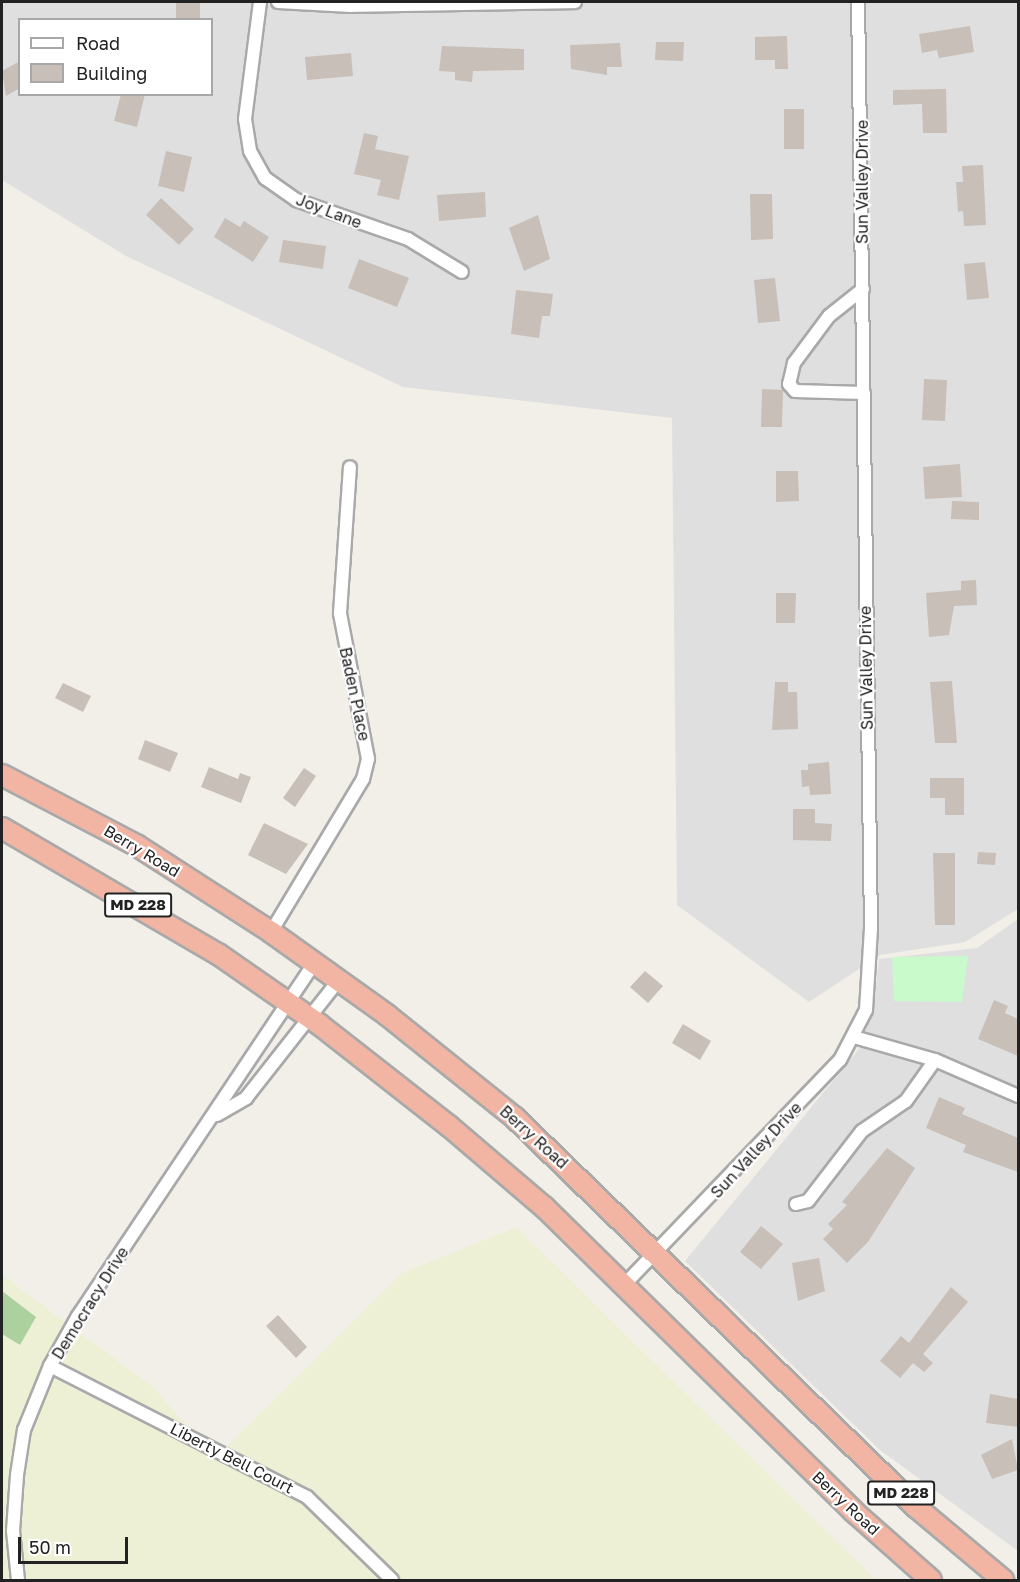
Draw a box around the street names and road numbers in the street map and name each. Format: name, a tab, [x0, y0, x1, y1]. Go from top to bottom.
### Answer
street label: Sun Valley Drive	[852, 120, 872, 244]
street label: Joy Lane	[294, 190, 364, 232]
street label: Sun Valley Drive	[855, 606, 877, 730]
street label: Baden Place	[336, 645, 374, 743]
street label: Berry Road	[101, 821, 183, 881]
road number: MD 228	[104, 893, 172, 917]
street label: Sun Valley Drive	[707, 1098, 805, 1202]
street label: Berry Road	[496, 1101, 572, 1173]
street label: Democracy Drive	[48, 1243, 132, 1363]
street label: Liberty Bell Court	[167, 1419, 297, 1497]
street label: Berry Road	[808, 1467, 884, 1539]
road number: MD 228	[866, 1481, 936, 1505]

